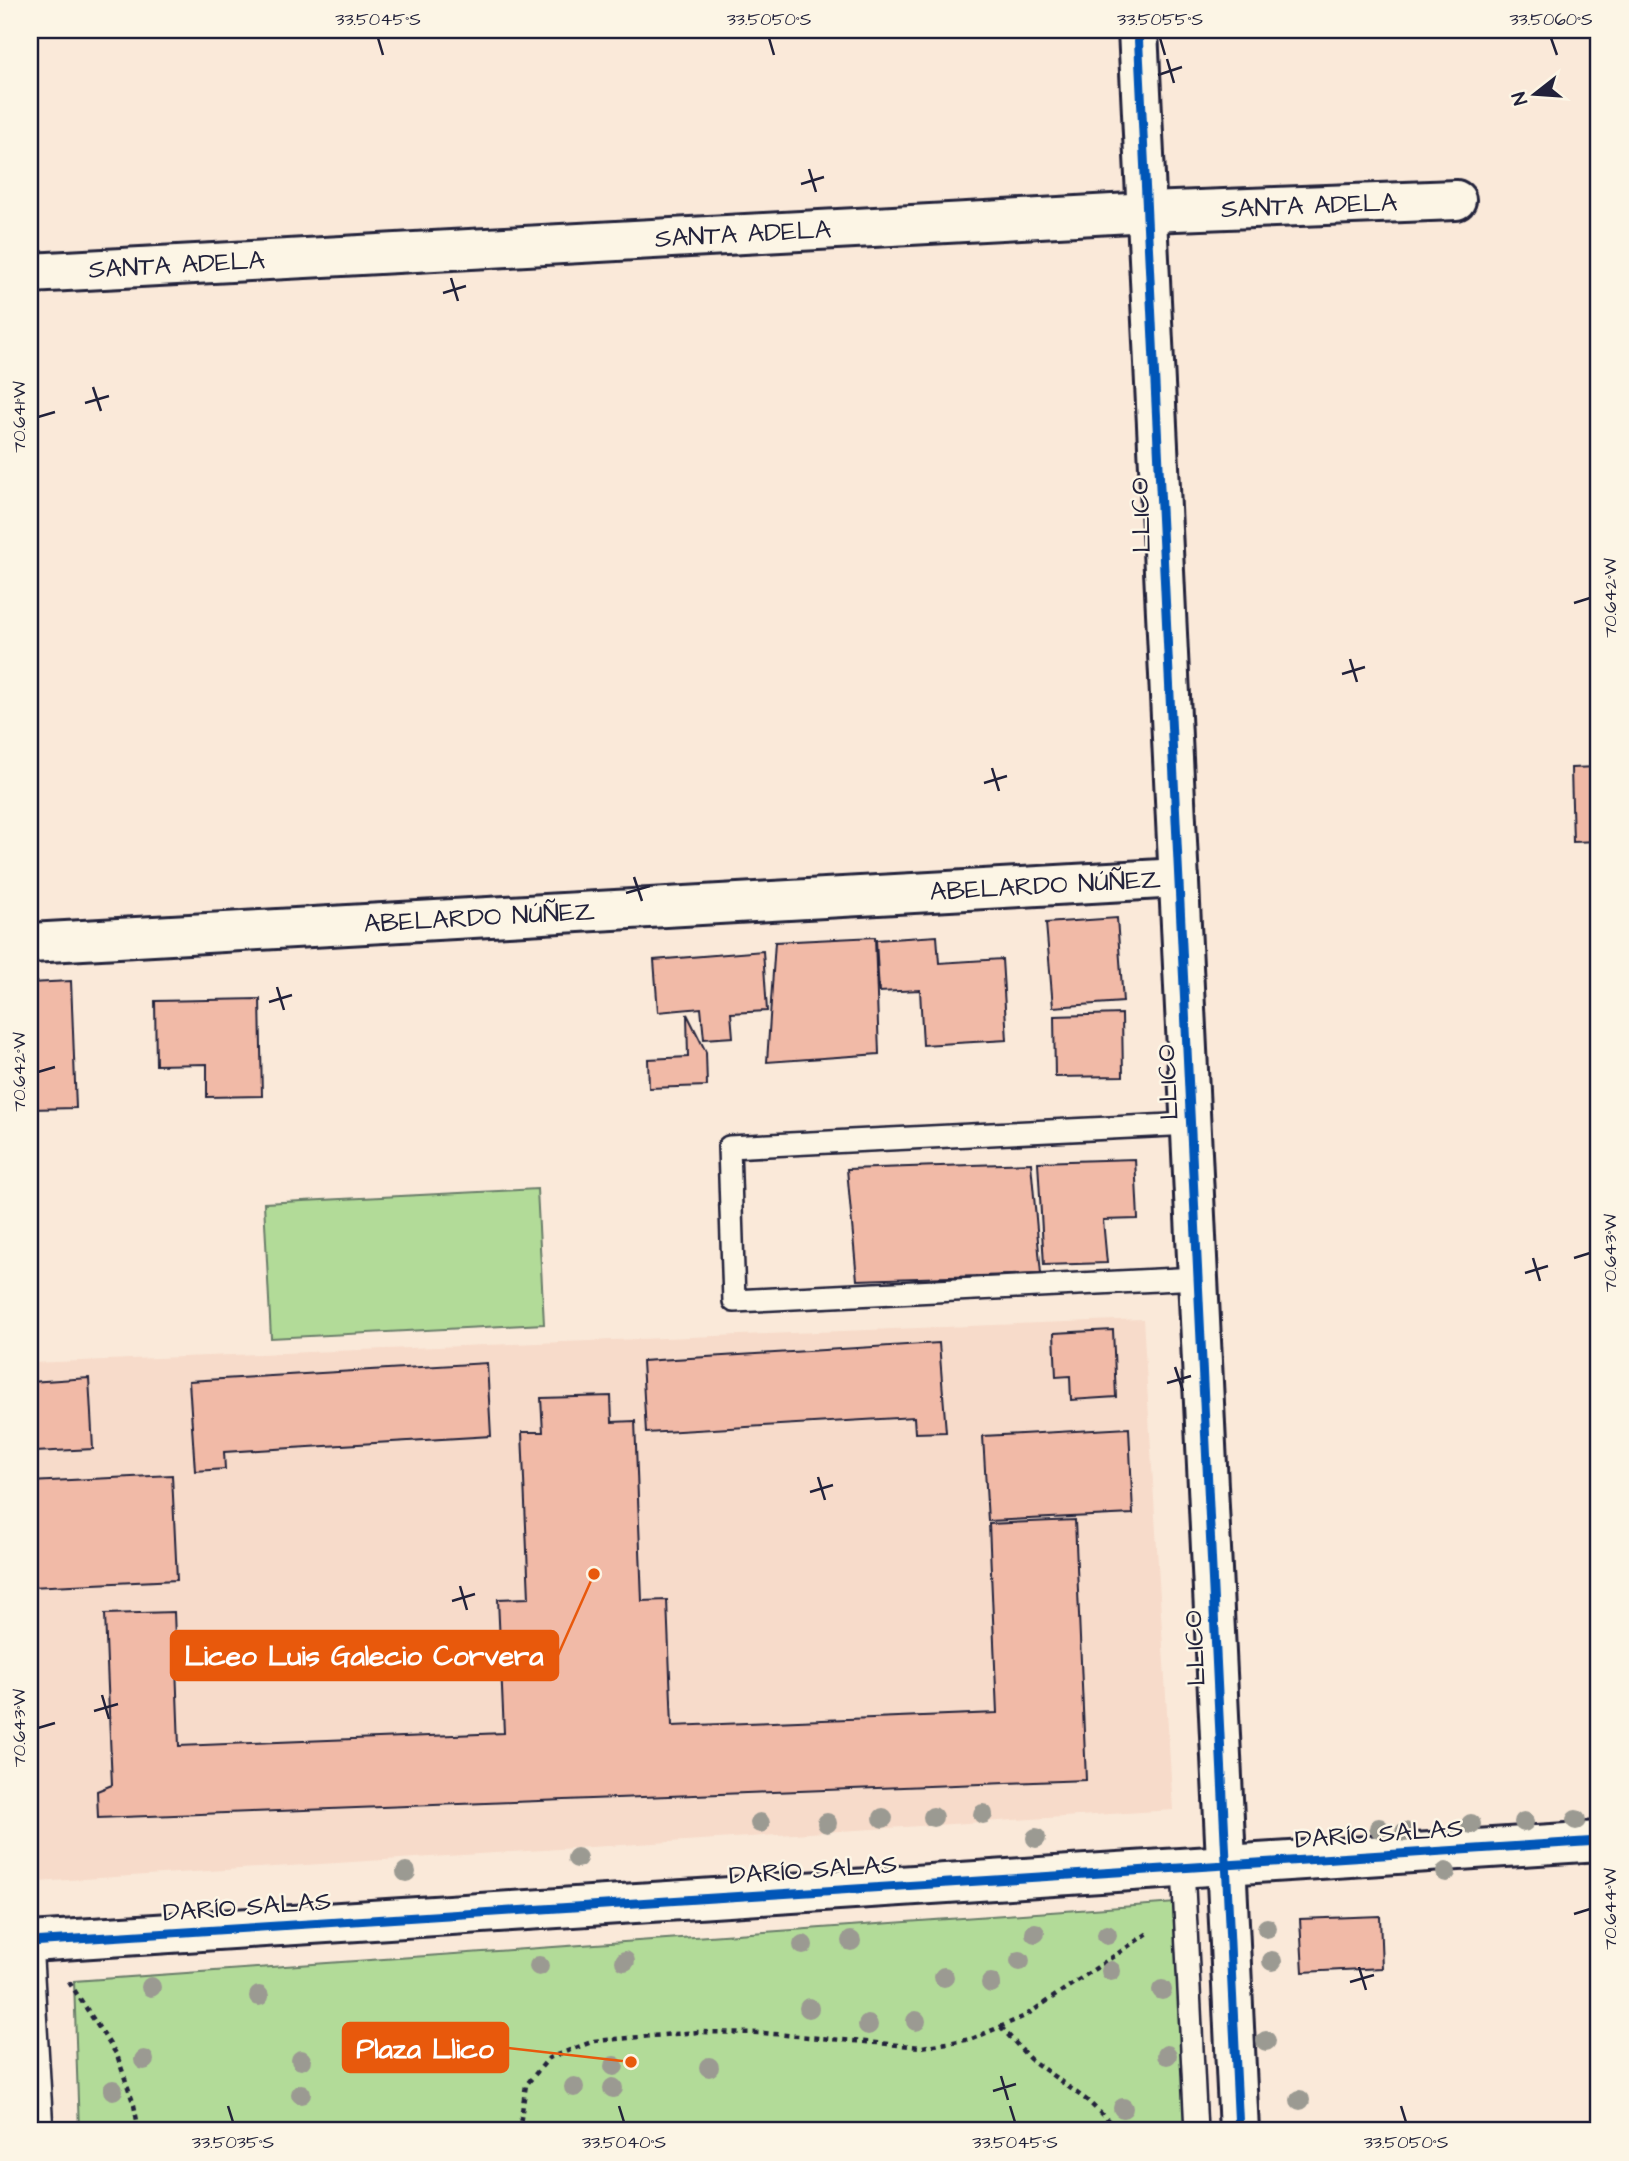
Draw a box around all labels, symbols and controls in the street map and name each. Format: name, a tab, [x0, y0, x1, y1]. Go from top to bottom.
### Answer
text: 33.5045°S	[335, 7, 421, 32]
text: 33.5050°S	[727, 7, 811, 32]
text: 33.5055°S	[1117, 7, 1203, 32]
text: 33.5060°S	[1509, 7, 1593, 32]
north arrow	[1500, 60, 1570, 130]
text: N	[1506, 89, 1535, 108]
street label: SANTA ADELA	[1220, 184, 1398, 227]
street label: SANTA ADELA	[654, 211, 832, 257]
street label: SANTA ADELA	[88, 242, 266, 288]
text: 70.641°W	[7, 381, 32, 453]
street label: LLICO	[1122, 477, 1160, 553]
text: 70.642°W	[1598, 558, 1623, 638]
street label: ABELARDO NÚÑEZ	[929, 861, 1162, 910]
street label: ABELARDO NÚÑEZ	[363, 893, 596, 942]
text: 70.642°W	[7, 1032, 32, 1112]
street label: LLICO	[1148, 1043, 1188, 1121]
text: 70.643°W	[1598, 1214, 1623, 1292]
street label: LLICO	[1175, 1609, 1215, 1687]
callout: Liceo Luis Galecio Corvera	[171, 1631, 558, 1680]
text: Liceo Luis Galecio Corvera	[184, 1637, 544, 1676]
text: 70.643°W	[7, 1689, 32, 1767]
street label: DARÍO SALAS	[1294, 1810, 1464, 1858]
street label: DARÍO SALAS	[728, 1846, 898, 1894]
text: 70.644°W	[1598, 1868, 1623, 1950]
street label: DARÍO SALAS	[162, 1883, 332, 1931]
callout: Plaza Llico	[343, 2023, 508, 2072]
text: Plaza Llico	[356, 2030, 494, 2069]
text: 33.5035°S	[192, 2130, 274, 2155]
text: 33.5040°S	[582, 2130, 666, 2155]
text: 33.5045°S	[972, 2130, 1058, 2155]
text: 33.5050°S	[1364, 2130, 1448, 2155]

